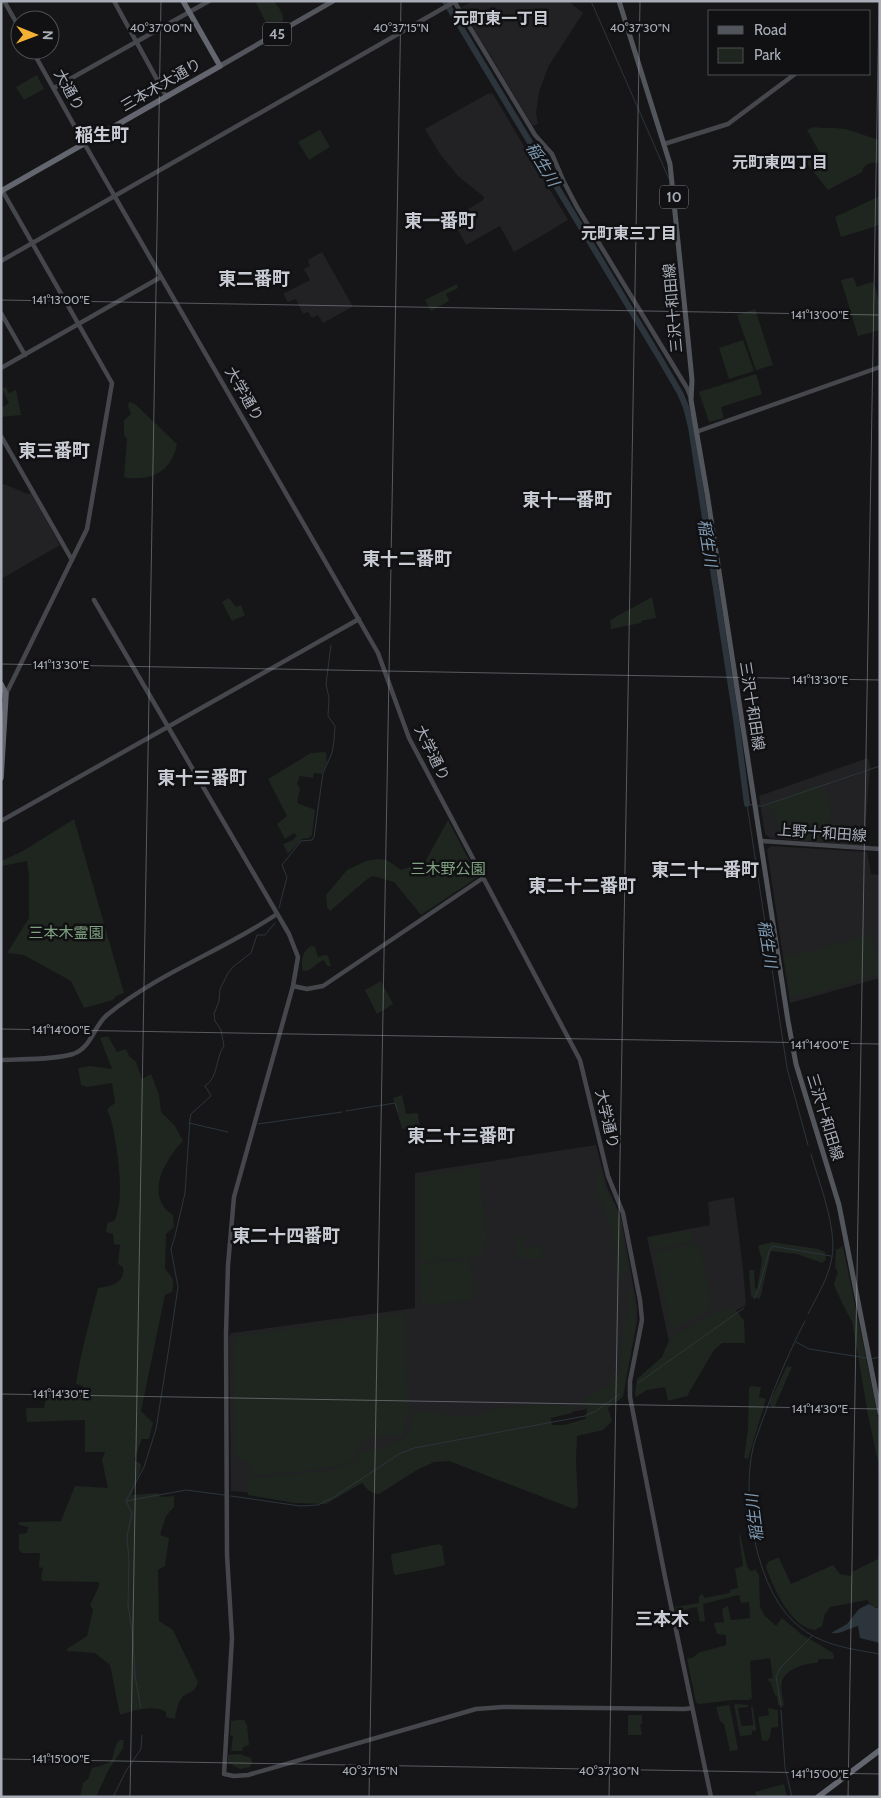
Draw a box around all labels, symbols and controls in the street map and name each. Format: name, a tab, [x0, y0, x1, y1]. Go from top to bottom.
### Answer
district label: 元町東一丁目	[453, 9, 549, 28]
north arrow	[10, 10, 60, 60]
legend	[708, 10, 871, 75]
text: 40°37'00"N	[130, 20, 192, 35]
text: 40°37'15"N	[373, 20, 429, 35]
text: 40°37'30"N	[610, 20, 670, 35]
text: Road	[754, 21, 787, 39]
road number: 45	[263, 22, 291, 46]
text: N	[39, 30, 57, 40]
text: Park	[754, 46, 781, 64]
street label: 三本木大通り	[118, 55, 204, 115]
street label: 大通り	[50, 66, 88, 114]
district label: 稲生町	[75, 124, 129, 146]
water label: 稲生川	[522, 139, 564, 191]
district label: 元町東四丁目	[732, 153, 828, 172]
road number: 10	[660, 186, 688, 208]
district label: 東一番町	[404, 210, 476, 232]
district label: 元町東三丁目	[581, 224, 677, 243]
street label: 三沢十和田線	[660, 262, 686, 354]
district label: 東二番町	[218, 268, 290, 290]
text: 141°13'00"E	[32, 292, 90, 307]
text: 141°13'00"E	[791, 307, 849, 322]
street label: 大学通り	[221, 364, 267, 424]
district label: 東三番町	[18, 440, 90, 462]
district label: 東十一番町	[522, 489, 612, 511]
water label: 稲生川	[694, 518, 721, 570]
district label: 東十二番町	[362, 548, 452, 570]
text: 141°13'30"E	[33, 657, 89, 672]
street label: 三沢十和田線	[736, 660, 768, 752]
text: 141°13'30"E	[792, 672, 848, 687]
street label: 大学通り	[411, 722, 453, 784]
district label: 東十三番町	[157, 767, 247, 789]
street label: 上野十和田線	[776, 821, 868, 845]
district label: 東二十一番町	[651, 859, 759, 881]
park label: 三木野公園	[410, 860, 486, 878]
district label: 東二十二番町	[528, 875, 636, 897]
water label: 稲生川	[754, 919, 781, 971]
park label: 三本木霊園	[28, 924, 104, 942]
text: 141°14'00"E	[32, 1022, 90, 1037]
text: 141°14'00"E	[791, 1037, 849, 1052]
street label: 三沢十和田線	[803, 1071, 847, 1163]
street label: 大学通り	[591, 1088, 623, 1150]
district label: 東二十三番町	[407, 1125, 515, 1147]
district label: 東二十四番町	[232, 1225, 340, 1247]
text: 141°14'30"E	[33, 1386, 90, 1401]
text: 141°14'30"E	[792, 1401, 849, 1416]
water label: 稲生川	[742, 1491, 767, 1543]
district label: 三本木	[635, 1608, 689, 1630]
text: 141°15'00"E	[32, 1751, 90, 1766]
text: 40°37'15"N	[342, 1763, 398, 1778]
text: 40°37'30"N	[579, 1763, 639, 1778]
text: 141°15'00"E	[791, 1766, 849, 1781]

